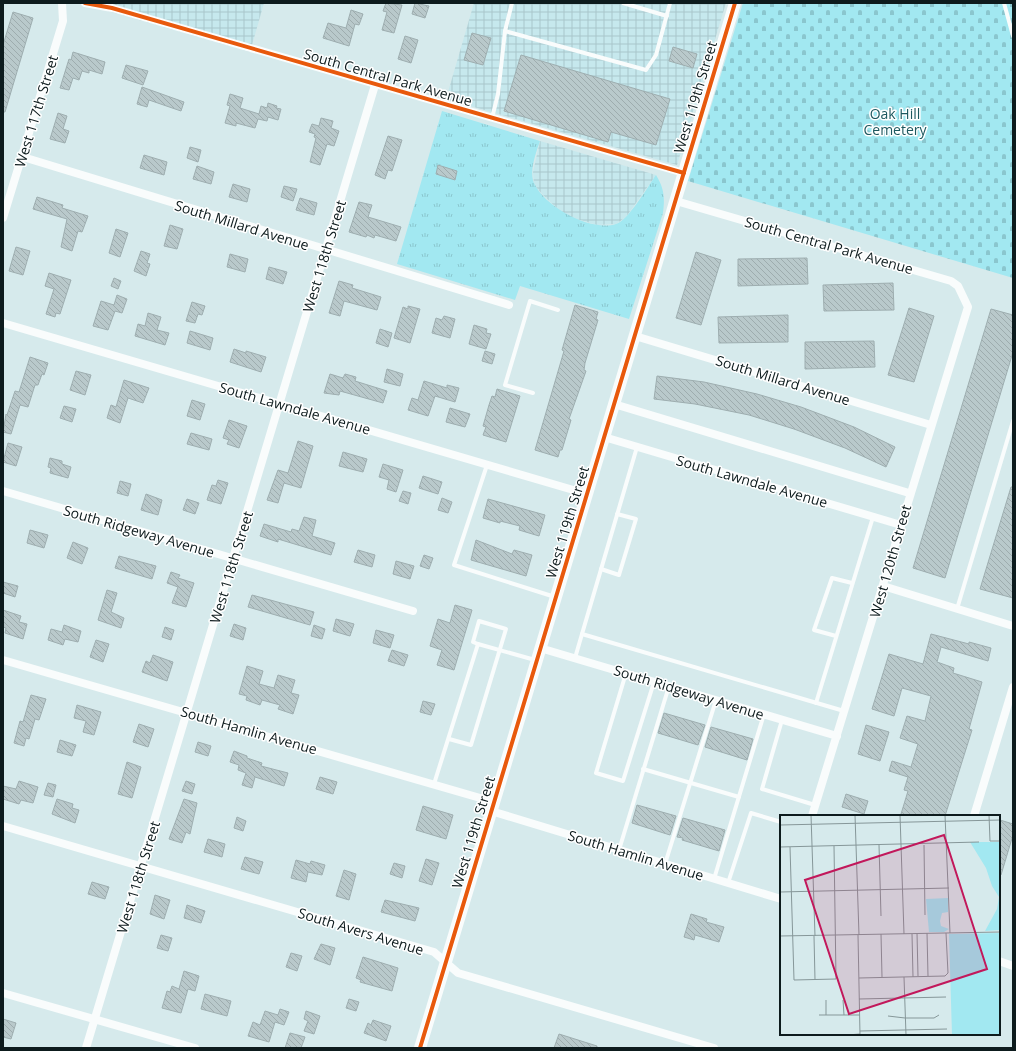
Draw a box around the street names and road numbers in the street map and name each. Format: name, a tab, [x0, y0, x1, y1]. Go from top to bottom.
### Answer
street label: West 119th Street	[669, 39, 721, 155]
street label: South Central Park Avenue	[302, 44, 475, 110]
street label: West 117th Street	[10, 53, 62, 169]
street label: South Millard Avenue	[172, 196, 312, 255]
street label: West 118th Street	[298, 198, 350, 314]
street label: South Central Park Avenue	[743, 212, 916, 278]
street label: South Millard Avenue	[713, 351, 853, 410]
street label: South Lawndale Avenue	[217, 377, 373, 439]
street label: South Lawndale Avenue	[674, 450, 830, 512]
street label: West 119th Street	[541, 464, 593, 580]
street label: South Ridgeway Avenue	[61, 500, 217, 562]
street label: West 120th Street	[865, 502, 915, 620]
street label: West 118th Street	[205, 509, 257, 625]
street label: South Ridgeway Avenue	[612, 660, 767, 724]
street label: South Hamlin Avenue	[179, 701, 320, 759]
street label: West 119th Street	[447, 774, 499, 890]
street label: West 118th Street	[112, 819, 164, 935]
street label: South Hamlin Avenue	[566, 825, 706, 885]
street label: South Avers Avenue	[296, 903, 426, 959]

